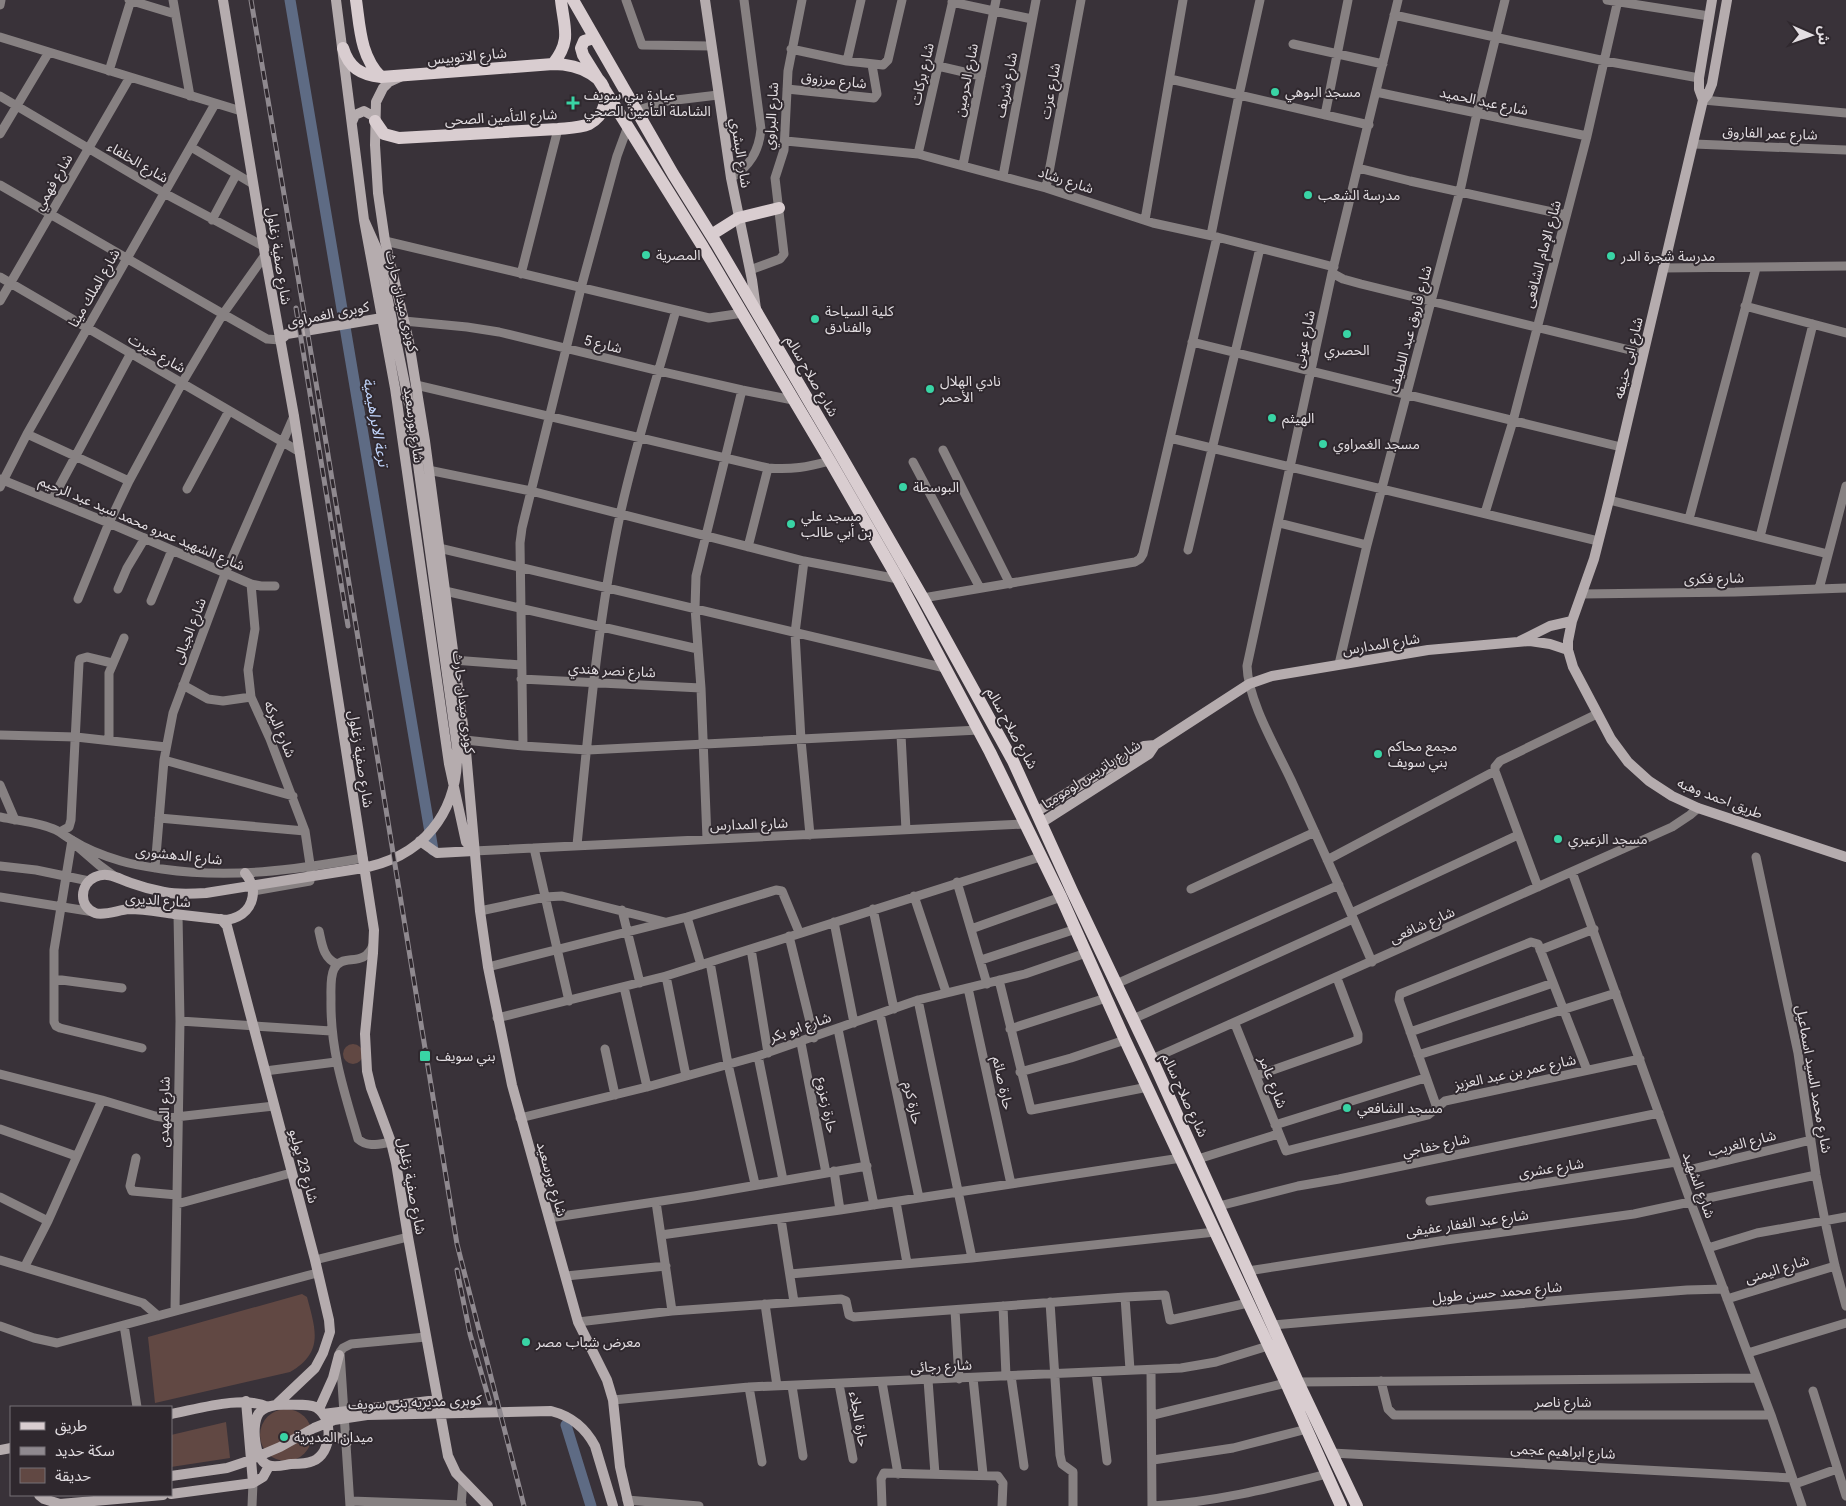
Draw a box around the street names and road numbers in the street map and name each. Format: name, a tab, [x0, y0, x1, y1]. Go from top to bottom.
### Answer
street label: شارع بركات	[907, 41, 940, 107]
street label: شارع الحرمين	[951, 42, 984, 119]
street label: شارع الاتوبيس	[427, 45, 508, 70]
street label: شارع شريف	[992, 51, 1023, 120]
street label: شارع عزت	[1037, 61, 1066, 121]
street label: شارع مرزوق	[800, 69, 868, 94]
street label: شارع البراوي	[761, 82, 785, 151]
street label: شارع عبد الحميد	[1438, 84, 1530, 121]
street label: شارع التأمين الصحى	[444, 105, 558, 131]
street label: شارع البشري	[724, 117, 754, 190]
street label: شارع عمر الفاروق	[1722, 123, 1818, 146]
street label: شارع الخلفاء	[103, 138, 171, 188]
street label: شارع فهمي	[30, 151, 78, 215]
street label: شارع رشاد	[1035, 164, 1096, 199]
street label: شارع الإمام الشافعى	[1520, 198, 1567, 310]
street label: شارع صفية زغلول	[260, 206, 295, 306]
street label: شارع الملك مينا	[65, 246, 125, 332]
street label: كوبرى ميدان حارث	[382, 249, 421, 354]
street label: شارع فاروق عبد اللطيف	[1385, 264, 1438, 395]
street label: كوبرى الغمراوى	[285, 298, 371, 331]
street label: شارع عونى	[1290, 309, 1321, 370]
street label: شارع ابى حنيفه	[1610, 315, 1649, 401]
street label: شارع خيرت	[124, 330, 189, 378]
street label: شارع 5	[582, 332, 624, 359]
street label: شارع صلاح سالم	[780, 333, 842, 421]
street label: شارع بورسعيد	[398, 386, 427, 465]
street label: شارع الشهيد عمرو محمد سيد عبد الرحيم	[36, 472, 247, 576]
street label: شارع فكرى	[1684, 569, 1744, 590]
street label: شارع الجبالى	[169, 596, 212, 667]
street label: شارع المدارس	[1341, 630, 1421, 661]
street label: كوبرى ميدان حارث	[449, 650, 478, 755]
street label: شارع نصر هندي	[568, 660, 656, 684]
street label: شارع صلاح سالم	[980, 684, 1041, 773]
street label: شارع البركه	[258, 698, 299, 761]
street label: شارع صفية زغلول	[342, 709, 377, 809]
street label: شارع باتريس لومومبا	[1039, 736, 1145, 814]
street label: طريق احمد وهبه	[1674, 774, 1765, 823]
street label: شارع المدارس	[710, 815, 789, 836]
street label: شارع الدهشورى	[134, 842, 223, 871]
street label: شارع الديرى	[125, 890, 191, 913]
street label: شارع شافعى	[1387, 904, 1458, 949]
street label: شارع محمد السيد اسماعيل	[1790, 1004, 1835, 1155]
street label: شارع ابو بكر	[766, 1009, 834, 1048]
street label: شارع صلاح سالم	[1156, 1050, 1211, 1141]
street label: شارع عمر بن عبد العزيز	[1452, 1051, 1578, 1096]
street label: شارع عامر	[1253, 1053, 1290, 1112]
street label: حارة صائم	[987, 1055, 1016, 1112]
street label: شارع المهدى	[155, 1076, 176, 1148]
street label: حارة زعزوع	[811, 1076, 840, 1135]
street label: حارة كرم	[898, 1080, 925, 1127]
street label: شارع 23 يوليو	[284, 1127, 322, 1206]
street label: شارع الغريب	[1706, 1127, 1778, 1162]
street label: شارع خفاجي	[1401, 1130, 1472, 1163]
street label: شارع صفية زغلول	[392, 1136, 429, 1236]
street label: شارع بورسعيد	[531, 1140, 570, 1219]
street label: شارع الشهيد	[1677, 1150, 1718, 1221]
street label: شارع عشرى	[1517, 1155, 1585, 1184]
street label: شارع عبد الغفار عفيفى	[1405, 1206, 1530, 1243]
street label: شارع اليمنى	[1743, 1252, 1812, 1289]
street label: شارع محمد حسن طويل	[1431, 1278, 1563, 1309]
street label: شارع رجائى	[910, 1356, 972, 1379]
street label: حارة الجلاء	[845, 1390, 872, 1448]
street label: كوبرى مديريه بنى سويف	[348, 1392, 482, 1413]
street label: شارع ناصر	[1534, 1394, 1591, 1413]
street label: شارع ابراهيم عجمى	[1510, 1440, 1616, 1465]

